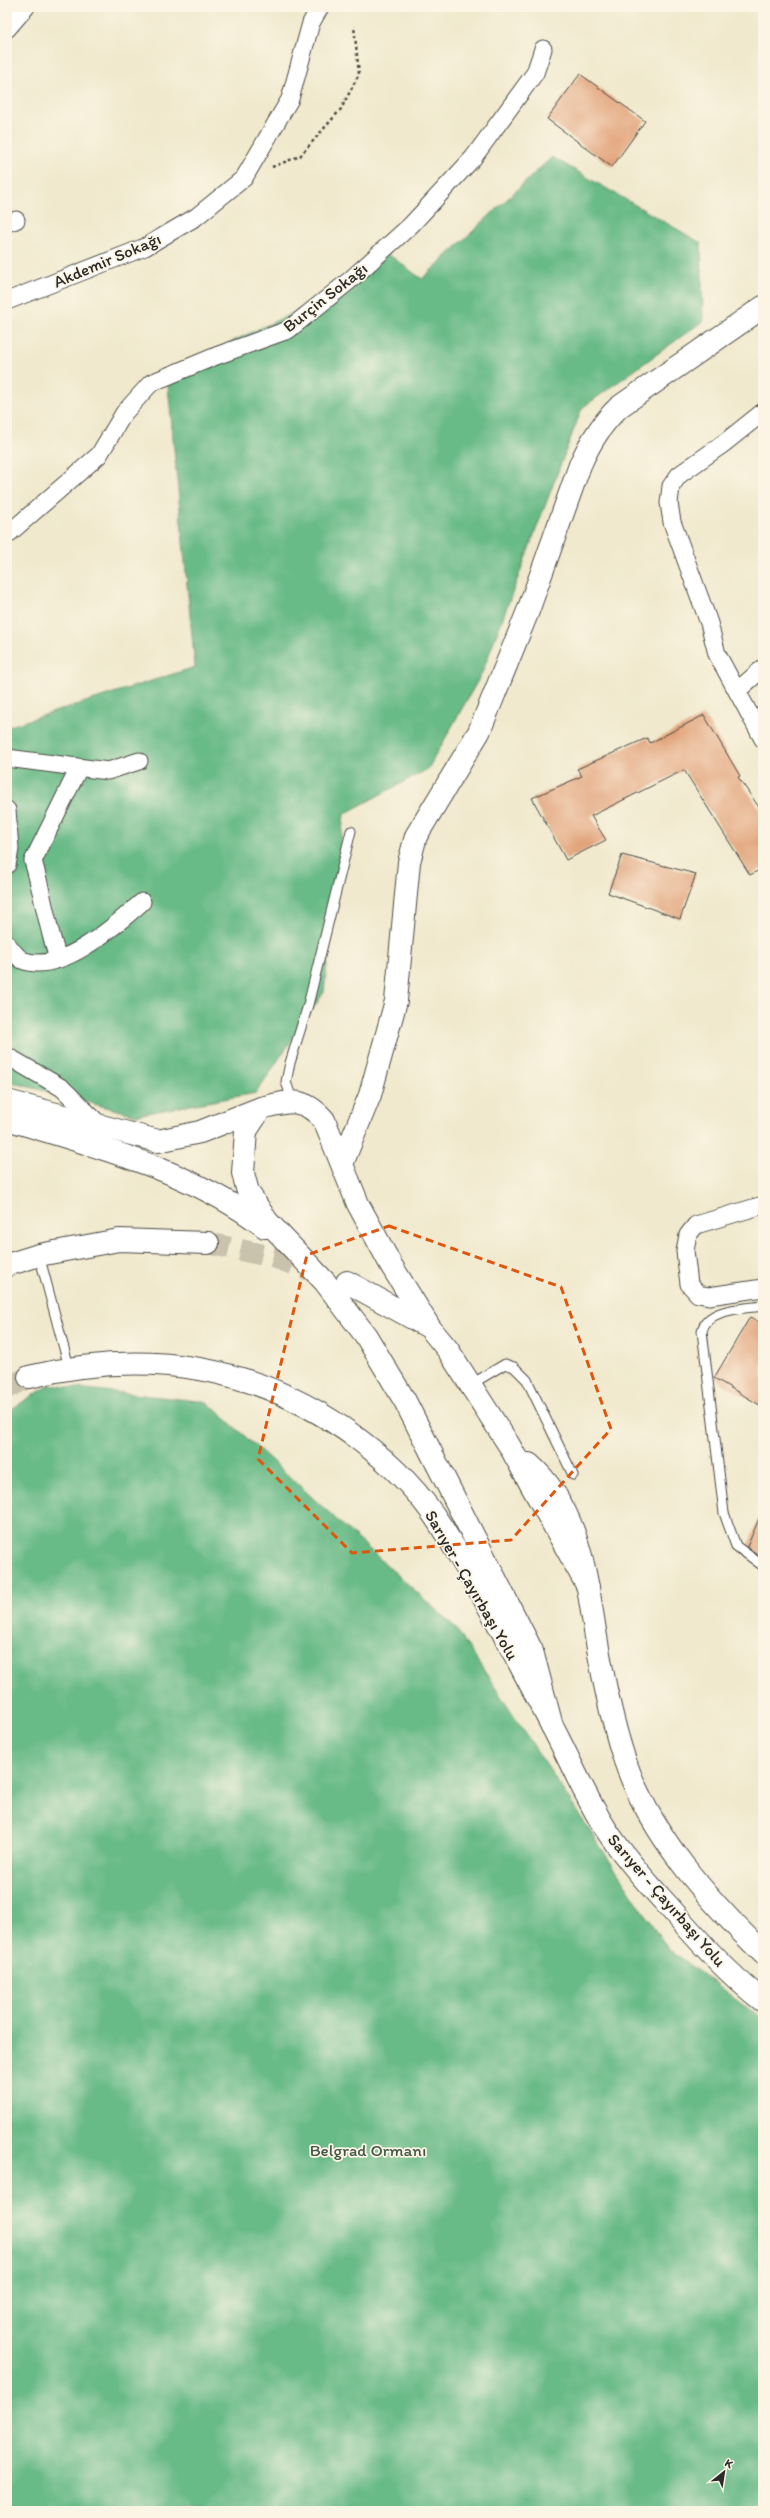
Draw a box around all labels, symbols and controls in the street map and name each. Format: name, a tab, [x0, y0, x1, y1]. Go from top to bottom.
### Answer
street label: Akdemir Sokağı	[50, 228, 164, 292]
street label: Burçin Sokağı	[279, 258, 371, 336]
street label: Sarıyer - Çayırbaşı Yolu	[421, 1507, 523, 1663]
street label: Sarıyer - Çayırbaşı Yolu	[604, 1829, 730, 1971]
park label: Belgrad Ormanı	[310, 2140, 426, 2160]
north arrow	[704, 2452, 744, 2492]
text: K	[722, 2456, 736, 2472]

